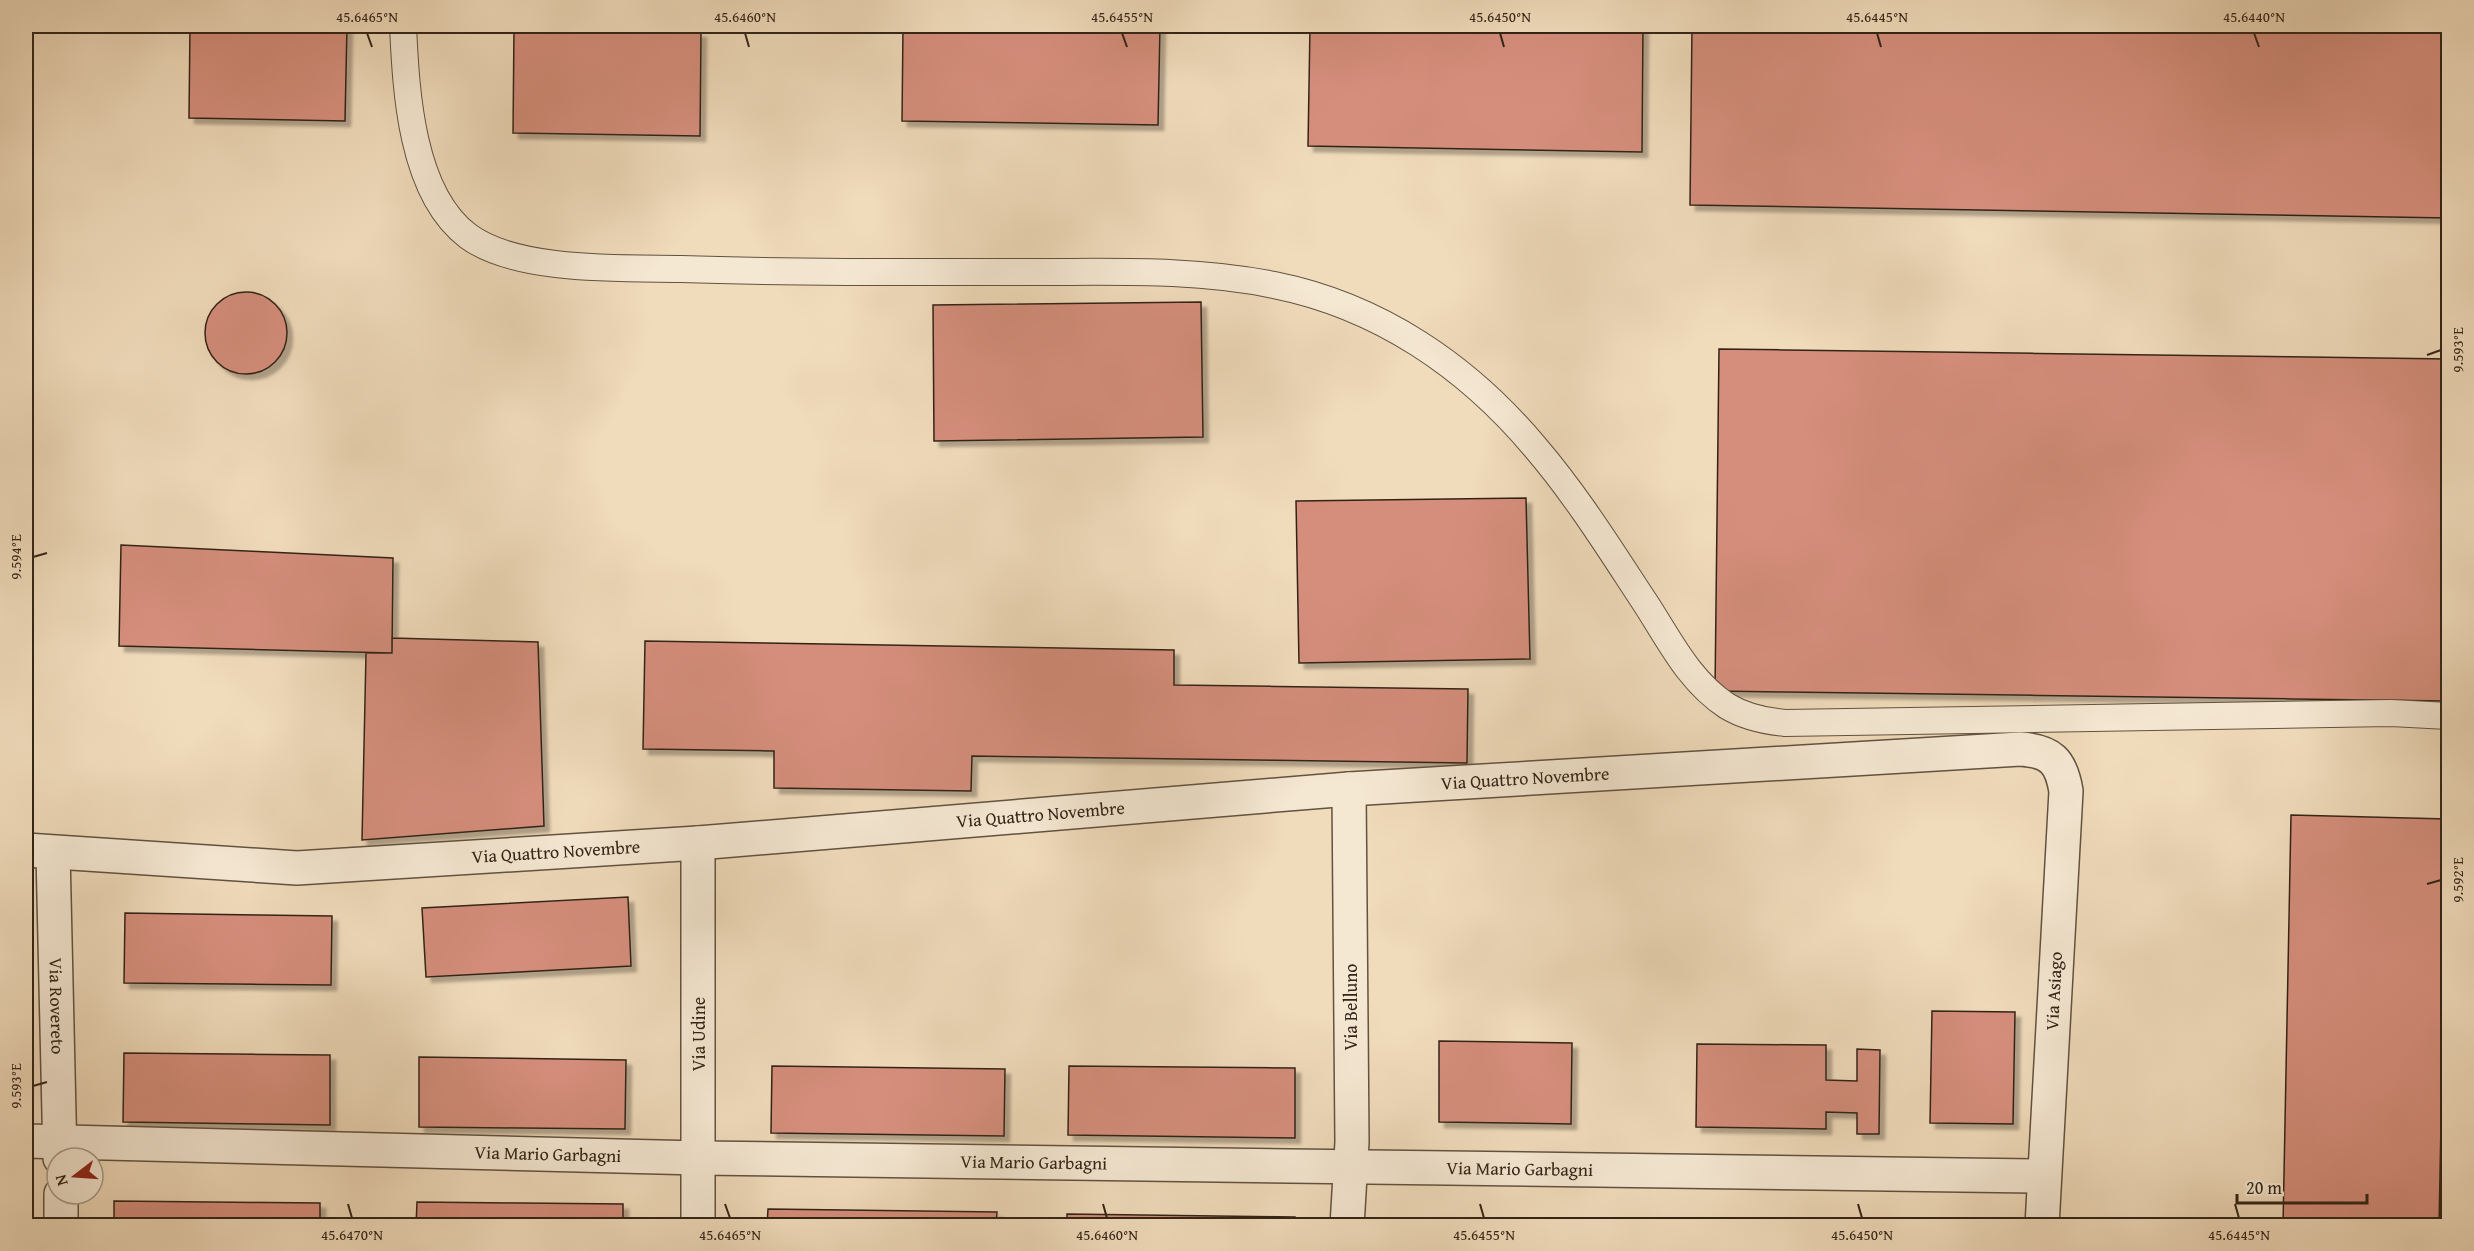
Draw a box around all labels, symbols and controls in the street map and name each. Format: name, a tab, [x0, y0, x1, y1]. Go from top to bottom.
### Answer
text: 45.6465°N	[336, 6, 398, 27]
text: 45.6460°N	[714, 6, 776, 27]
text: 45.6455°N	[1091, 6, 1153, 27]
text: 45.6450°N	[1469, 6, 1531, 27]
text: 45.6445°N	[1846, 6, 1908, 27]
text: 45.6440°N	[2223, 6, 2285, 27]
text: 9.593°E	[2447, 327, 2468, 373]
text: 9.594°E	[5, 534, 26, 580]
street label: Via Quattro Novembre	[1440, 760, 1610, 797]
street label: Via Quattro Novembre	[955, 794, 1126, 835]
street label: Via Quattro Novembre	[471, 833, 641, 870]
text: 9.592°E	[2447, 857, 2468, 903]
street label: Via Asiago	[2038, 951, 2069, 1031]
street label: Via Rovereto	[42, 957, 72, 1055]
street label: Via Belluno	[1337, 963, 1364, 1051]
street label: Via Udine	[685, 997, 712, 1071]
text: 9.593°E	[5, 1063, 26, 1109]
street label: Via Mario Garbagni	[474, 1138, 622, 1169]
north arrow	[45, 1146, 105, 1206]
street label: Via Mario Garbagni	[960, 1148, 1107, 1176]
street label: Via Mario Garbagni	[1446, 1154, 1593, 1183]
scale bar	[2237, 1167, 2368, 1205]
text: N	[48, 1171, 74, 1189]
text: 20 m	[2246, 1174, 2282, 1201]
text: 45.6470°N	[321, 1224, 383, 1245]
text: 45.6465°N	[699, 1224, 761, 1245]
text: 45.6460°N	[1076, 1224, 1138, 1245]
text: 45.6455°N	[1453, 1224, 1515, 1245]
text: 45.6450°N	[1831, 1224, 1893, 1245]
text: 45.6445°N	[2208, 1224, 2270, 1245]

